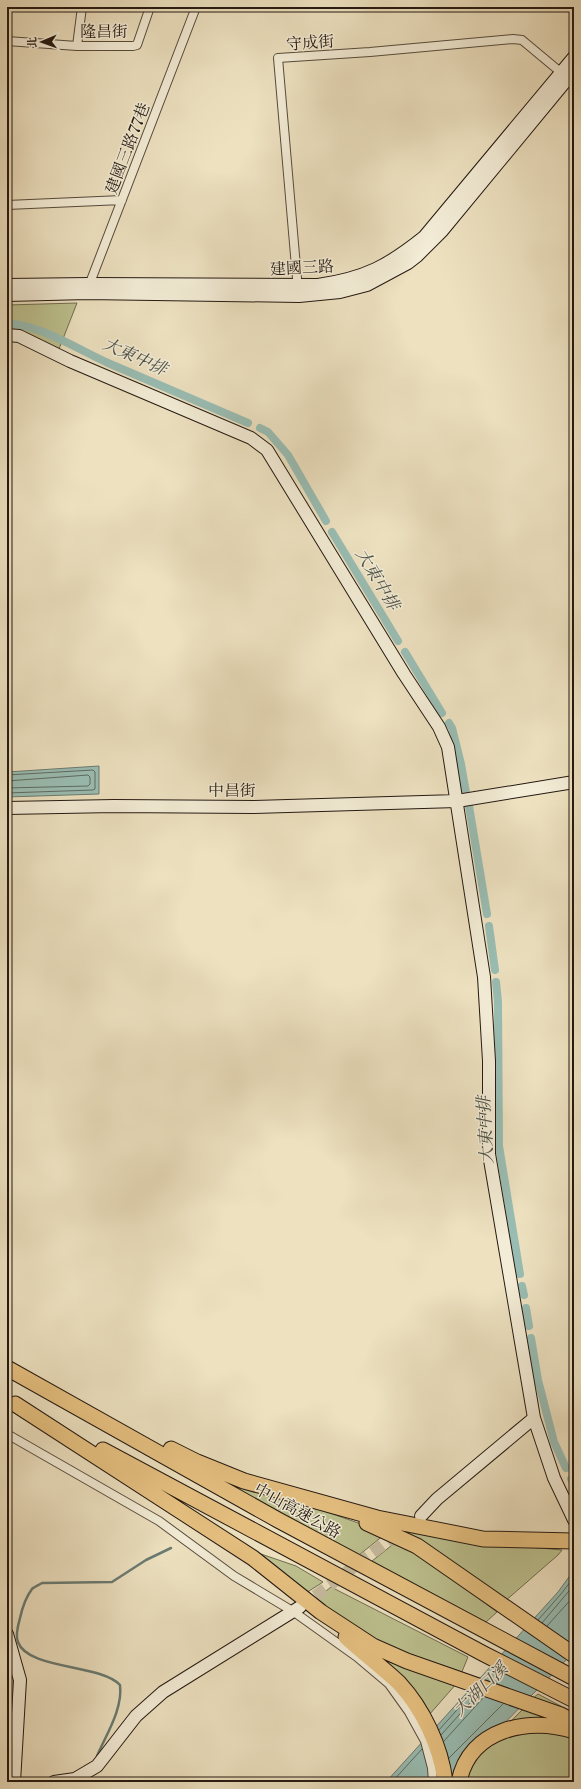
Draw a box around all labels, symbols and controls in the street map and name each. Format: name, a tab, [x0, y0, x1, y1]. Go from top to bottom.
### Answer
north arrow	[22, 22, 62, 62]
street label: 隆昌街	[80, 22, 128, 42]
street label: 守成街	[285, 31, 335, 55]
text: 北	[26, 37, 40, 48]
street label: 建國三路77巷	[101, 100, 154, 197]
street label: 建國三路	[270, 256, 335, 280]
water label: 大東中排	[99, 333, 173, 382]
water label: 大東中排	[350, 545, 406, 617]
street label: 中昌街	[208, 781, 256, 801]
water label: 大東中排	[473, 1092, 499, 1164]
street label: 中山高速公路	[251, 1479, 344, 1543]
water label: 大湖口溪	[449, 1657, 514, 1721]

